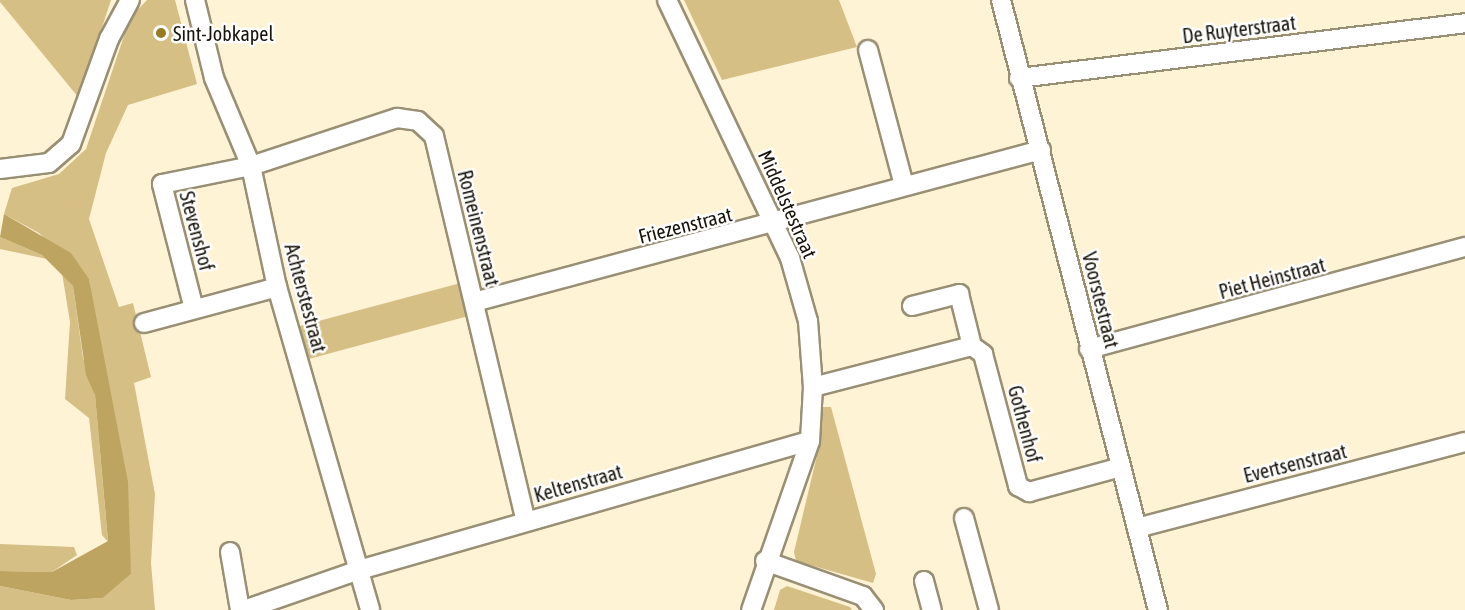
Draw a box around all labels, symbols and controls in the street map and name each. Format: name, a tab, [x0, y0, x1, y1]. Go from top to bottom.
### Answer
street label: De Ruyterstraat	[1181, 10, 1297, 48]
place label: Sint-Jobkapel	[173, 21, 274, 45]
marker: Sint-Jobkapel	[154, 26, 168, 40]
street label: Middelstestraat	[754, 146, 822, 262]
street label: Romeinenstraat	[453, 168, 505, 288]
street label: Stevenshof	[175, 189, 219, 273]
street label: Friezenstraat	[636, 202, 734, 248]
street label: Achterstestraat	[280, 241, 332, 355]
street label: Voorstestraat	[1077, 249, 1125, 351]
street label: Piet Heinstraat	[1216, 252, 1328, 304]
street label: Gothenhof	[1003, 383, 1047, 465]
street label: Evertsenstraat	[1241, 439, 1349, 487]
street label: Keltenstraat	[531, 459, 625, 507]

